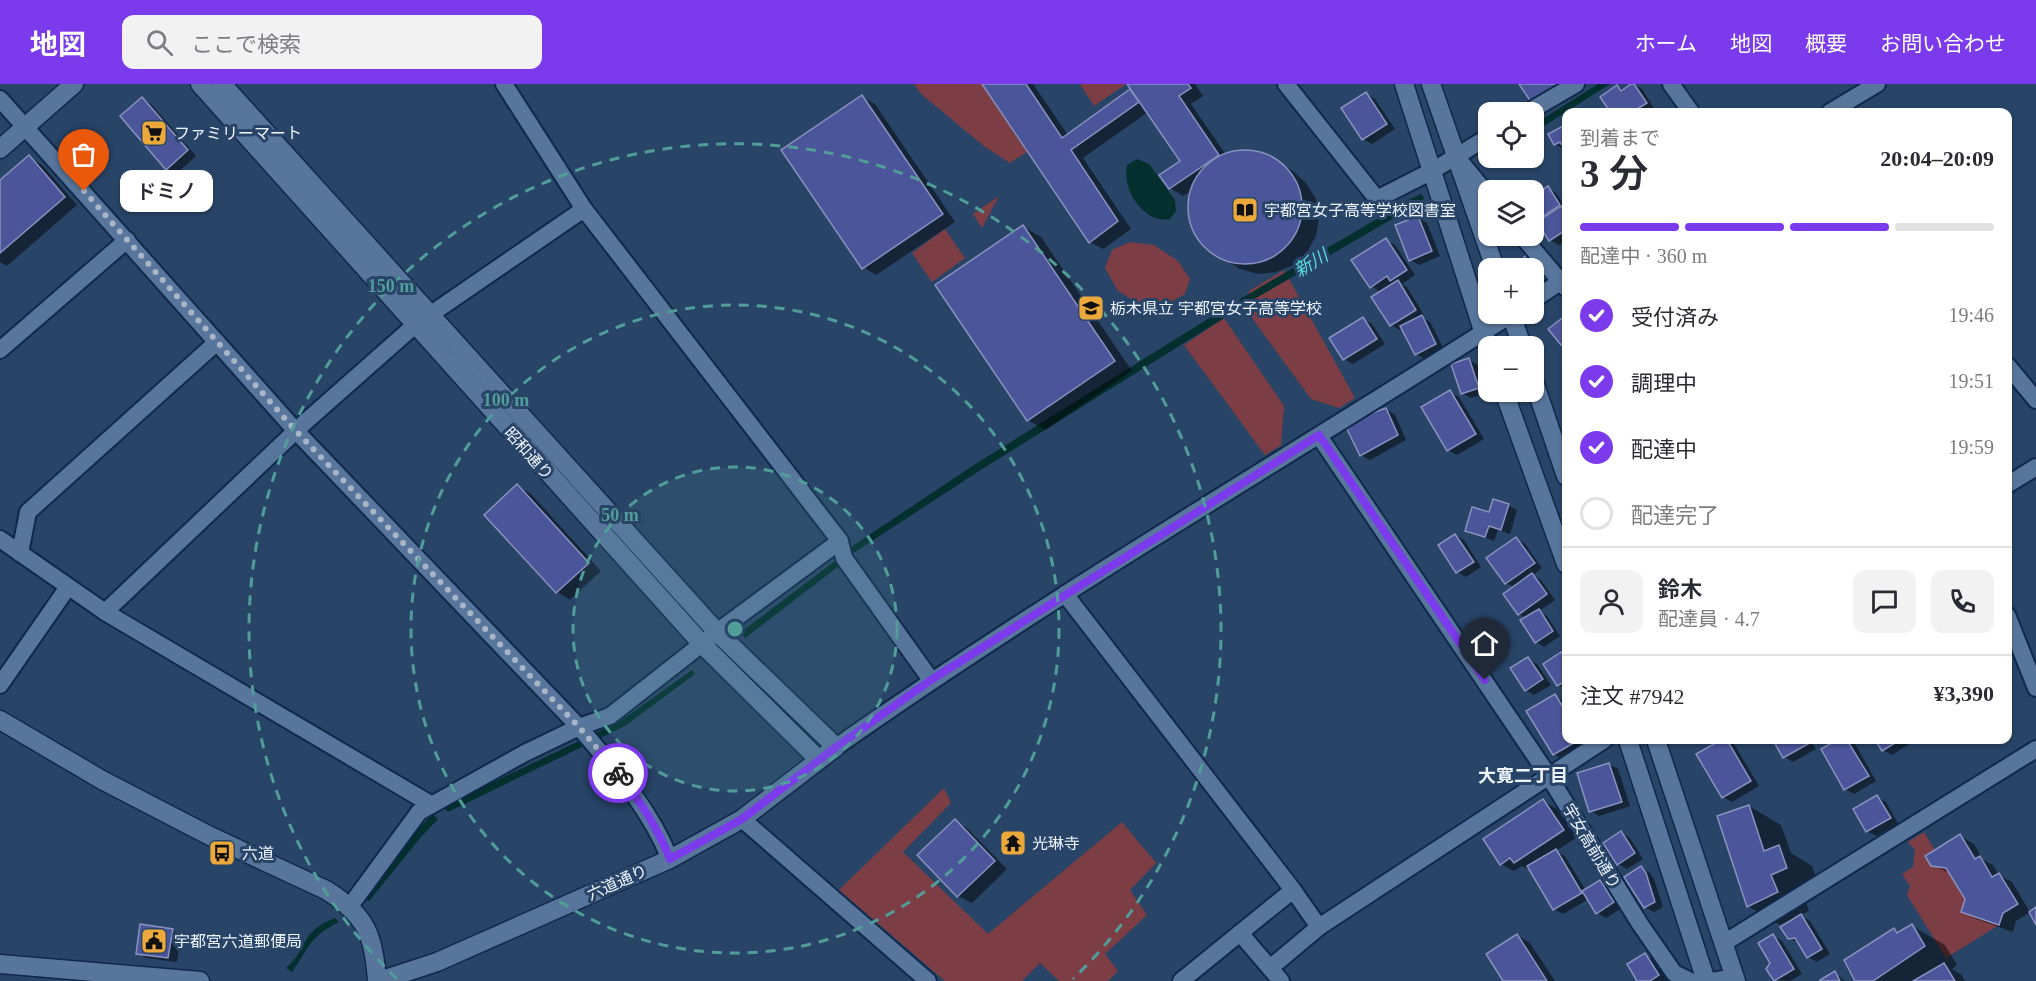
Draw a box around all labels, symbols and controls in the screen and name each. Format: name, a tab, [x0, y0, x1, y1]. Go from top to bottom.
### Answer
search box	[122, 15, 542, 69]
icon: search	[143, 26, 176, 59]
text: 地図	[30, 29, 86, 60]
text: ここで検索	[191, 32, 301, 57]
text: ホーム	[1635, 32, 1697, 56]
text: 地図	[1730, 32, 1772, 56]
text: 概要	[1805, 32, 1847, 56]
text: お問い合わせ	[1880, 32, 2006, 56]
map controls	[1478, 102, 1544, 402]
button: locate	[1478, 102, 1544, 168]
supermarket icon: ファミリーマート	[139, 118, 169, 148]
place label: ファミリーマート	[174, 125, 302, 142]
text: 到着まで	[1580, 127, 1660, 149]
pin	[58, 129, 109, 191]
icon: bag	[67, 138, 100, 171]
text: 20:04–20:09	[1880, 146, 1994, 171]
text: 3 分	[1580, 152, 1648, 195]
callout: ドミノ	[120, 170, 213, 212]
text: ドミノ	[137, 180, 197, 202]
button: layers	[1478, 180, 1544, 246]
library icon: 宇都宮女子高等学校図書室	[1230, 195, 1260, 225]
place label: 宇都宮女子高等学校図書室	[1264, 202, 1456, 219]
water label: 新川	[1290, 244, 1333, 281]
text: 配達中 · 360 m	[1580, 245, 1707, 267]
button: +	[1478, 258, 1544, 324]
text: 150 m	[368, 276, 414, 296]
school or university icon: 栃木県立 宇都宮女子高等学校	[1076, 293, 1106, 323]
icon: check	[1580, 299, 1613, 332]
place label: 栃木県立 宇都宮女子高等学校	[1110, 300, 1322, 317]
text: 19:46	[1948, 304, 1994, 326]
text: 受付済み	[1631, 305, 1719, 330]
button: −	[1478, 336, 1544, 402]
icon: check	[1580, 365, 1613, 398]
text: 19:51	[1948, 370, 1994, 392]
text: 調理中	[1631, 371, 1697, 396]
text: 100 m	[483, 390, 529, 410]
street label: 昭和通り	[501, 424, 556, 483]
icon: check	[1580, 431, 1613, 464]
text: 19:59	[1948, 436, 1994, 458]
text: 配達中	[1631, 437, 1697, 462]
text: 配達完了	[1631, 503, 1719, 528]
text: 50 m	[601, 505, 639, 525]
button: person	[1580, 570, 1643, 633]
button: chat	[1853, 570, 1916, 633]
button: phone	[1931, 570, 1994, 633]
text: 鈴木	[1658, 577, 1702, 602]
text: 配達員 · 4.7	[1658, 608, 1760, 630]
pin	[1459, 618, 1510, 680]
centre of rings	[725, 619, 745, 639]
icon: home	[1468, 627, 1501, 660]
text: ¥3,390	[1934, 681, 1994, 706]
text: 注文 #7942	[1580, 684, 1685, 709]
courier	[588, 743, 648, 803]
icon: bike	[602, 757, 635, 790]
district label: 大寛二丁目	[1478, 766, 1568, 786]
street label: 宇女高前通り	[1560, 801, 1624, 892]
temple icon: 光琳寺	[998, 828, 1028, 858]
place label: 光琳寺	[1032, 835, 1080, 852]
bus stop icon: 六道	[207, 838, 237, 868]
place label: 六道	[242, 845, 274, 862]
street label: 六道通り	[585, 862, 650, 903]
public building icon: 宇都宮六道郵便局	[139, 926, 169, 956]
place label: 宇都宮六道郵便局	[174, 933, 302, 950]

